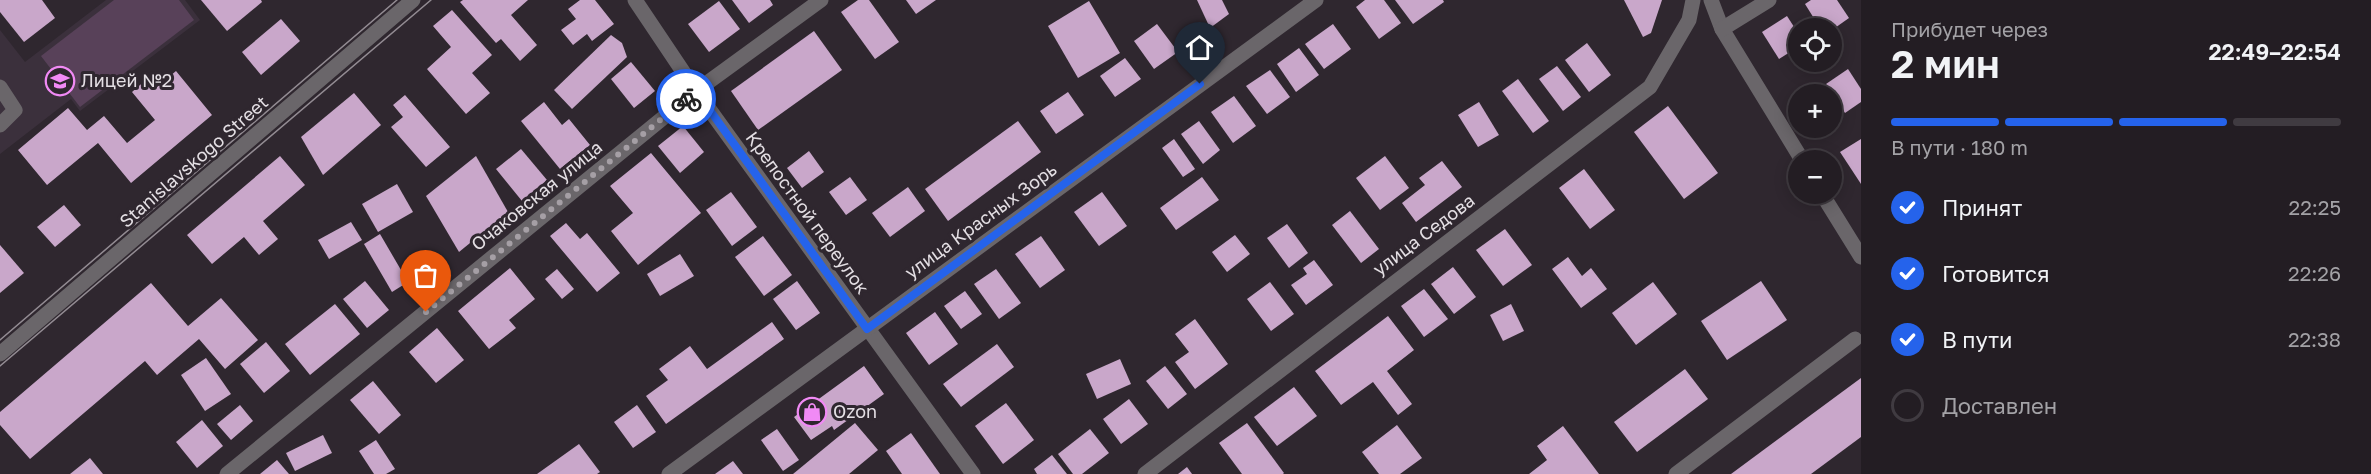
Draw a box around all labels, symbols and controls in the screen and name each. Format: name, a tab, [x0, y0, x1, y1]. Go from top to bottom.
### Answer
text: Прибудет через	[1891, 17, 2048, 41]
map controls	[1788, 18, 1842, 204]
button: locate	[1788, 18, 1842, 72]
pin	[1174, 22, 1225, 84]
icon: home	[1183, 31, 1216, 64]
text: 22:49–22:54	[2208, 38, 2341, 65]
text: 2 мин	[1891, 40, 2000, 87]
school or university icon: Лицей №2	[44, 65, 76, 97]
place label: Лицей №2	[81, 69, 172, 91]
courier	[656, 69, 716, 129]
icon: bike	[670, 83, 703, 116]
button: +	[1788, 84, 1842, 138]
street label: Stanislavskogo Street	[115, 91, 272, 232]
street label: Крепостной переулок	[741, 127, 874, 298]
text: В пути · 180 m	[1891, 135, 2028, 159]
street label: Очаковская улица	[466, 136, 606, 255]
button: −	[1788, 150, 1842, 204]
street label: улица Красных Зорь	[900, 158, 1061, 283]
street label: улица Седова	[1368, 189, 1479, 280]
icon: check	[1891, 191, 1924, 224]
text: Принят	[1942, 194, 2022, 221]
text: 22:25	[2289, 195, 2341, 219]
pin	[400, 250, 451, 312]
icon: check	[1891, 257, 1924, 290]
icon: bag	[409, 259, 442, 292]
text: Готовится	[1942, 260, 2050, 287]
text: 22:26	[2288, 261, 2341, 285]
icon: check	[1891, 323, 1924, 356]
text: В пути	[1942, 326, 2012, 353]
text: 22:38	[2288, 327, 2341, 351]
text: Доставлен	[1942, 392, 2057, 419]
shop icon: Ozon	[796, 396, 828, 428]
place label: Ozon	[833, 400, 877, 422]

